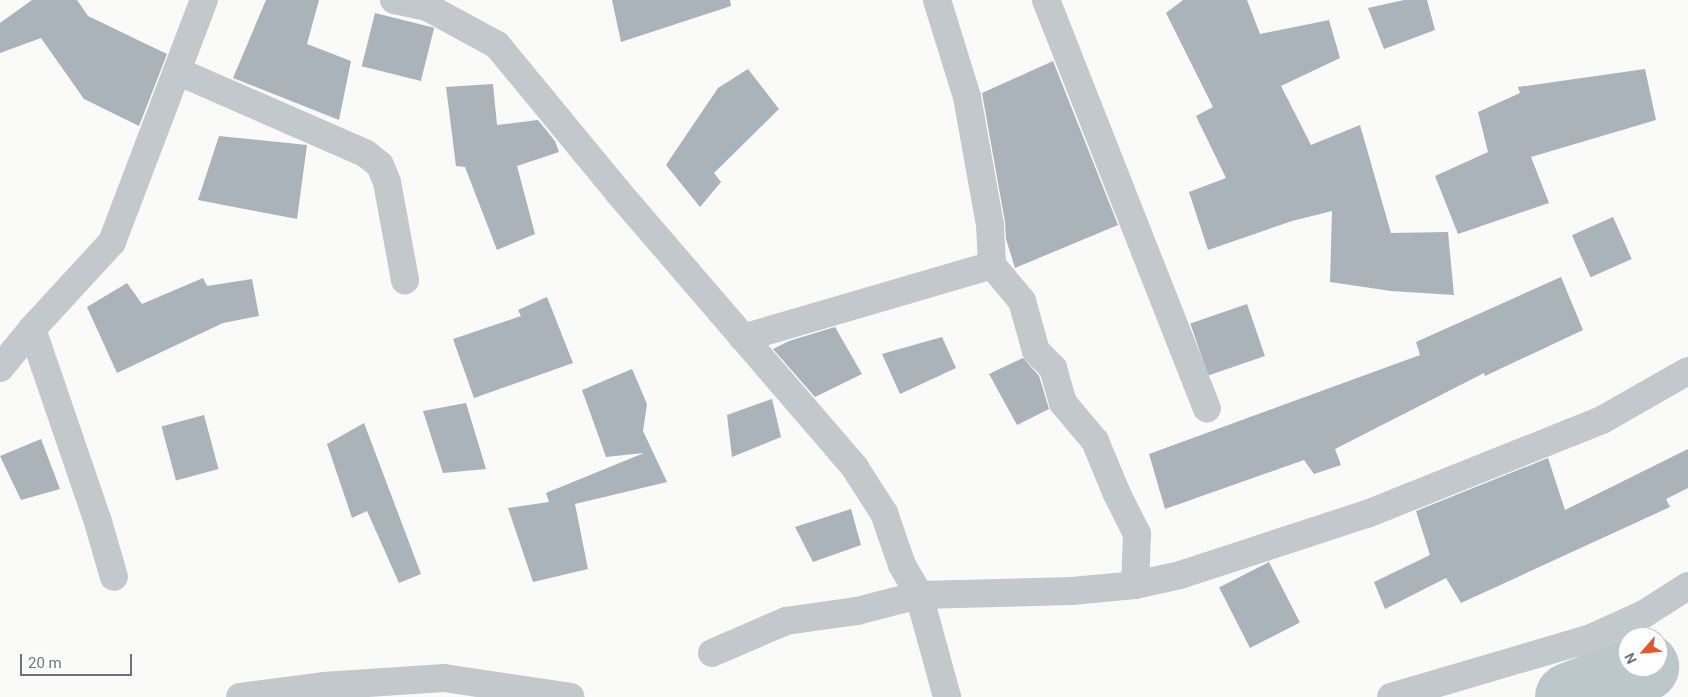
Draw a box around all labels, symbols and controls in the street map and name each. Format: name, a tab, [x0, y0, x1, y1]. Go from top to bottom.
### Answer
north arrow	[1618, 627, 1668, 677]
scale bar	[22, 644, 135, 676]
text: N	[1621, 650, 1640, 666]
text: 20 m	[28, 654, 62, 672]

